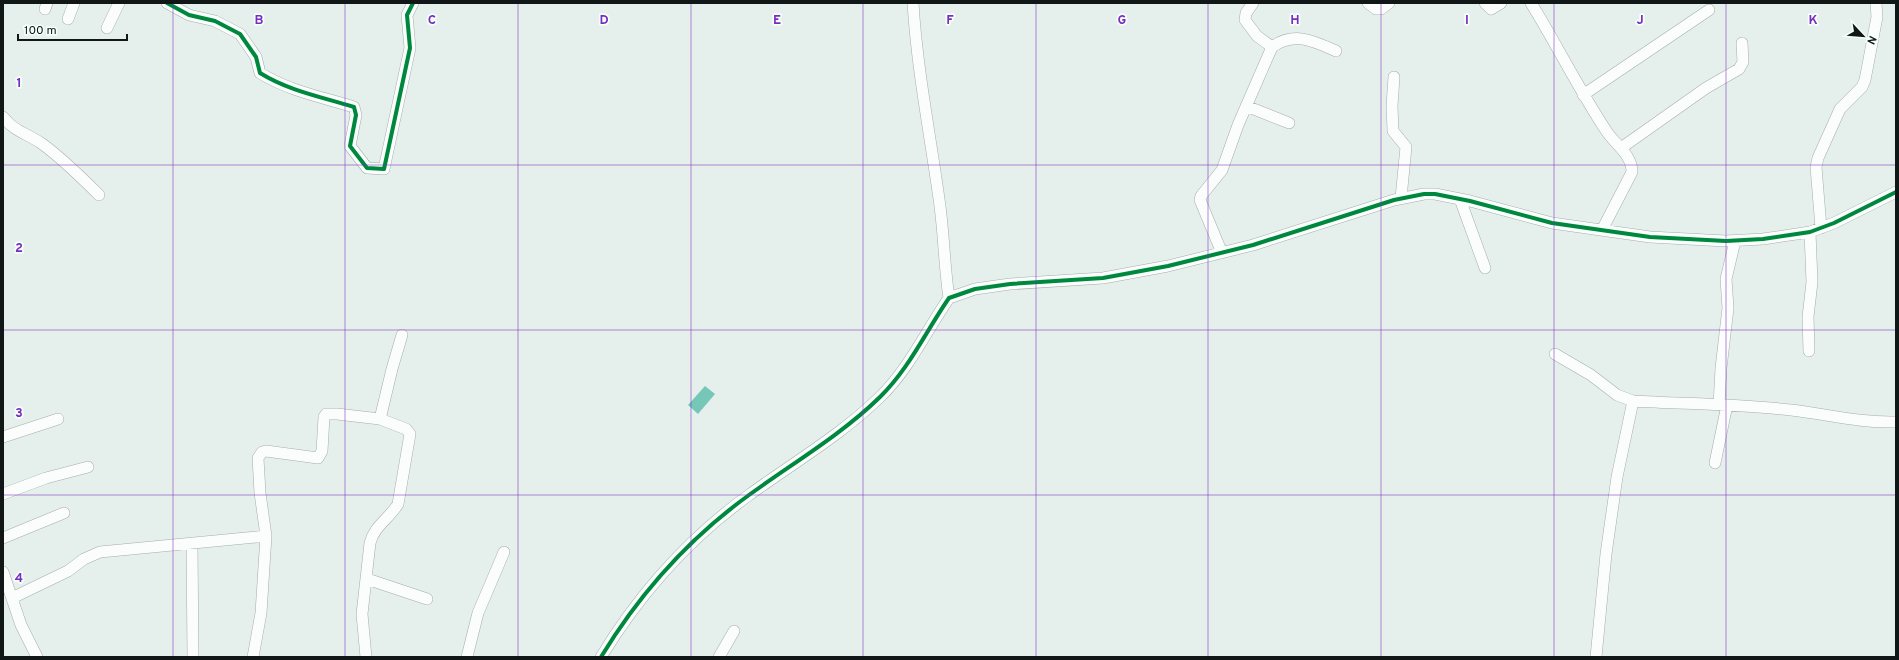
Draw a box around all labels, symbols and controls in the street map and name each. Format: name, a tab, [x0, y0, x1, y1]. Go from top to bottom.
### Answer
text: B	[255, 13, 264, 29]
text: C	[428, 13, 436, 29]
text: D	[599, 13, 609, 29]
text: E	[773, 13, 781, 29]
text: F	[946, 13, 954, 29]
text: G	[1118, 13, 1127, 29]
text: H	[1290, 13, 1300, 29]
text: I	[1465, 13, 1469, 29]
text: J	[1636, 13, 1644, 29]
text: K	[1808, 13, 1818, 29]
scale bar	[18, 16, 127, 42]
north arrow	[1843, 16, 1883, 56]
text: 100 m	[24, 23, 57, 39]
text: N	[1863, 33, 1879, 47]
text: 1	[16, 76, 22, 92]
text: 2	[15, 241, 23, 257]
text: 3	[15, 406, 23, 422]
text: 4	[15, 571, 23, 587]

